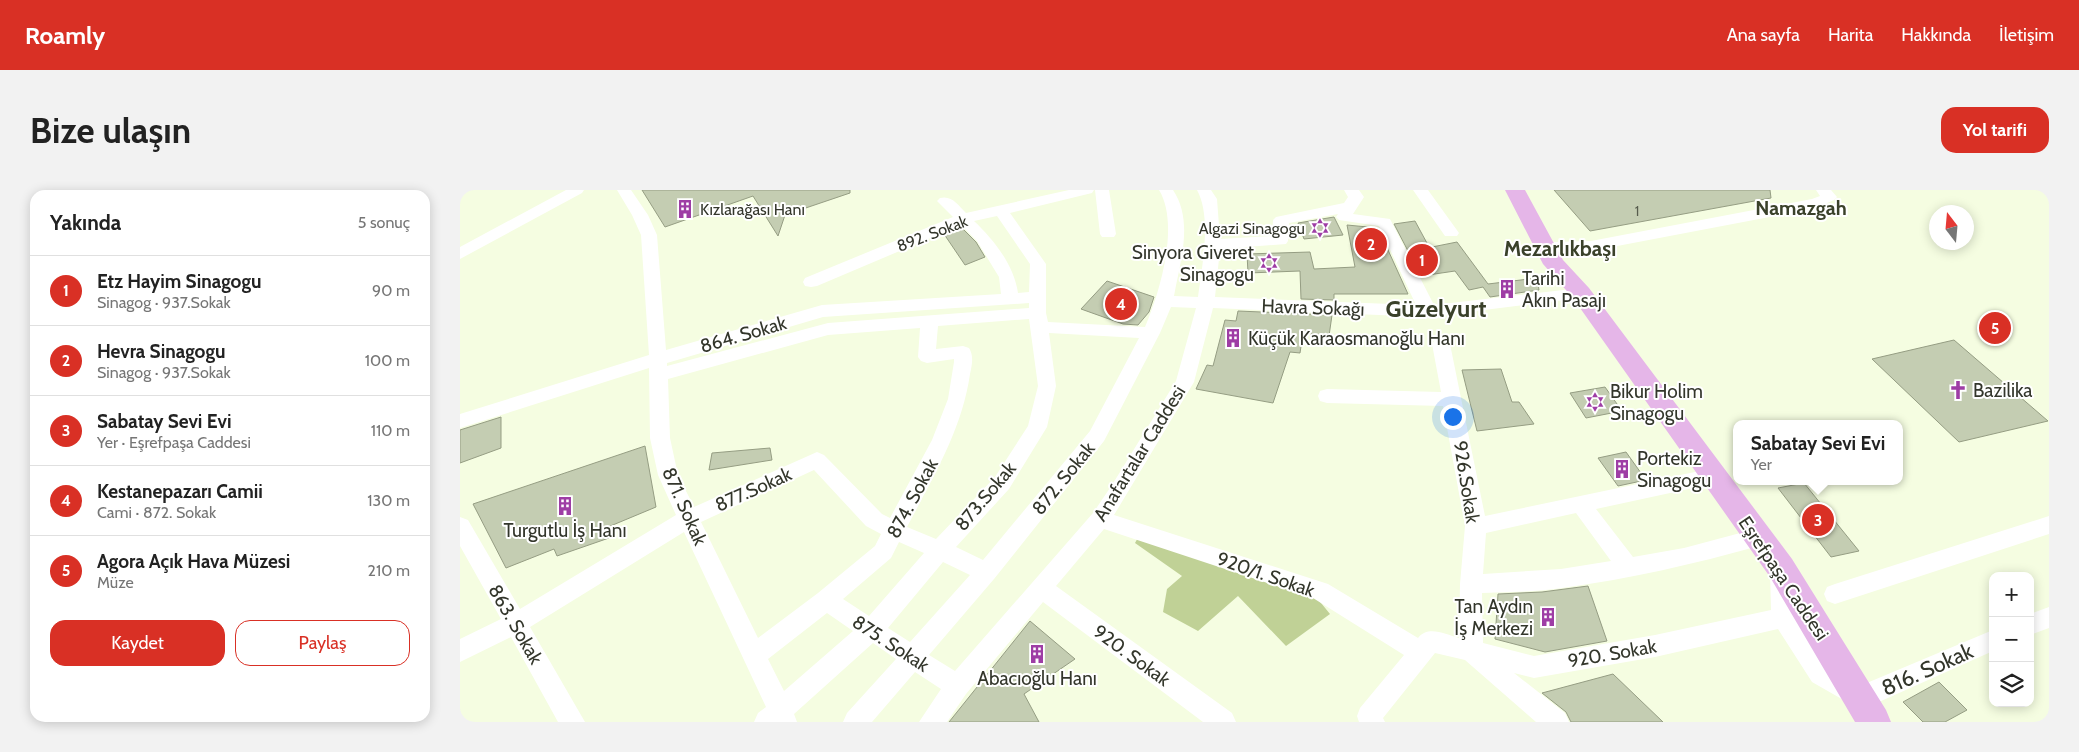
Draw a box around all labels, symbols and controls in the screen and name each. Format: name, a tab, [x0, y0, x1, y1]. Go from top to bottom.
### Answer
text: Roamly	[25, 21, 105, 50]
text: Ana sayfa	[1727, 24, 1800, 46]
text: Harita	[1828, 24, 1873, 46]
text: Hakkında	[1901, 24, 1971, 46]
text: İletişim	[1999, 24, 2054, 46]
button: Yol tarifi	[1941, 107, 2049, 153]
text: Bize ulaşın	[30, 109, 191, 152]
district label: Namazgah	[1755, 196, 1847, 220]
building icon: Kızlarağası Hanı	[674, 198, 696, 220]
place label: Kızlarağası Hanı	[700, 200, 805, 219]
house number: 1	[1635, 202, 1639, 220]
north arrow	[1929, 205, 1974, 250]
text: Yakında	[50, 210, 121, 235]
street label: 892. Sokak	[894, 211, 971, 256]
text: 5 sonuç	[358, 213, 410, 232]
synagogue icon: Algazi Sinagogu	[1309, 217, 1331, 239]
place label: Algazi Sinagogu	[1199, 219, 1305, 238]
pin: 2	[1355, 225, 1387, 263]
district label: Mezarlıkbaşı	[1504, 236, 1616, 261]
place label: Sinyora Giveret Sinagogu	[1132, 241, 1255, 286]
pin: 1	[1406, 241, 1438, 279]
synagogue icon: Sinyora Giveret Sinagogu	[1258, 252, 1280, 274]
place label: Tarihi Akın Pasajı	[1522, 267, 1606, 312]
text: Etz Hayim Sinagogu	[97, 270, 261, 293]
building icon: Tarihi Akın Pasajı	[1496, 278, 1518, 300]
text: 1	[63, 281, 69, 300]
text: 90 m	[372, 281, 410, 300]
pin: 4	[1105, 285, 1137, 323]
text: Sinagog · 937.Sokak	[97, 293, 231, 312]
street label: Havra Sokağı	[1261, 294, 1365, 321]
district label: Güzelyurt	[1385, 294, 1487, 323]
pin: 5	[1979, 309, 2011, 347]
street label: 864. Sokak	[697, 311, 789, 358]
building icon: Küçük Karaosmanoğlu Hanı	[1222, 327, 1244, 349]
place label: Küçük Karaosmanoğlu Hanı	[1248, 327, 1465, 350]
text: Hevra Sinagogu	[97, 340, 225, 363]
text: 2	[62, 351, 70, 370]
text: 100 m	[365, 351, 410, 370]
text: Sinagog · 937.Sokak	[97, 363, 231, 382]
church icon: Bazilika	[1947, 379, 1969, 401]
place label: Bazilika	[1973, 379, 2033, 402]
place label: Bikur Holim Sinagogu	[1610, 380, 1703, 425]
street label: Anafartalar Caddesi	[1088, 381, 1190, 525]
synagogue icon: Bikur Holim Sinagogu	[1584, 391, 1606, 413]
your location	[1440, 404, 1466, 430]
text: Sabatay Sevi Evi	[97, 410, 231, 433]
popup	[1733, 420, 1903, 485]
text: 3	[62, 421, 70, 440]
text: 110 m	[371, 421, 410, 440]
text: Sabatay Sevi Evi	[1751, 432, 1885, 455]
text: Yer · Eşrefpaşa Caddesi	[97, 433, 251, 452]
street label: 872. Sokak	[1027, 437, 1100, 519]
street label: 926.Sokak	[1449, 439, 1484, 525]
place label: Portekiz Sinagogu	[1637, 447, 1711, 492]
street label: 874. Sokak	[882, 454, 943, 542]
text: Yer	[1751, 455, 1772, 474]
street label: 873.Sokak	[950, 457, 1021, 535]
building icon: Portekiz Sinagogu	[1611, 458, 1633, 480]
street label: 877.Sokak	[711, 462, 796, 517]
street label: 871. Sokak	[657, 464, 712, 549]
text: Kestanepazarı Camii	[97, 480, 263, 503]
text: 4	[61, 491, 71, 510]
text: 130 m	[367, 491, 410, 510]
building icon: Turgutlu İş Hanı	[554, 495, 576, 517]
pin: 3	[1802, 501, 1834, 539]
text: Cami · 872. Sokak	[97, 503, 216, 522]
street label: Eşrefpaşa Caddesi	[1734, 512, 1834, 645]
place label: Turgutlu İş Hanı	[504, 519, 626, 542]
street label: 920/1. Sokak	[1214, 547, 1318, 602]
text: Agora Açık Hava Müzesi	[97, 550, 290, 573]
text: 5	[62, 561, 70, 580]
text: 210 m	[368, 561, 410, 580]
map controls	[1989, 572, 2034, 707]
button: +	[1989, 572, 2034, 617]
text: Müze	[97, 573, 134, 592]
street label: 863. Sokak	[484, 580, 548, 669]
place label: Tan Aydın İş Merkezi	[1454, 595, 1533, 640]
building icon: Tan Aydın İş Merkezi	[1537, 606, 1559, 628]
street label: 875. Sokak	[848, 610, 934, 677]
button: −	[1989, 617, 2034, 662]
button: Kaydet	[50, 620, 225, 666]
button: Paylaş	[235, 620, 410, 666]
street label: 920. Sokak	[1089, 620, 1175, 691]
street label: 920. Sokak	[1566, 634, 1659, 673]
street label: 816. Sokak	[1877, 637, 1977, 702]
building icon: Abacıoğlu Hanı	[1026, 643, 1048, 665]
button: layers	[1989, 662, 2034, 707]
place label: Abacıoğlu Hanı	[977, 667, 1097, 690]

